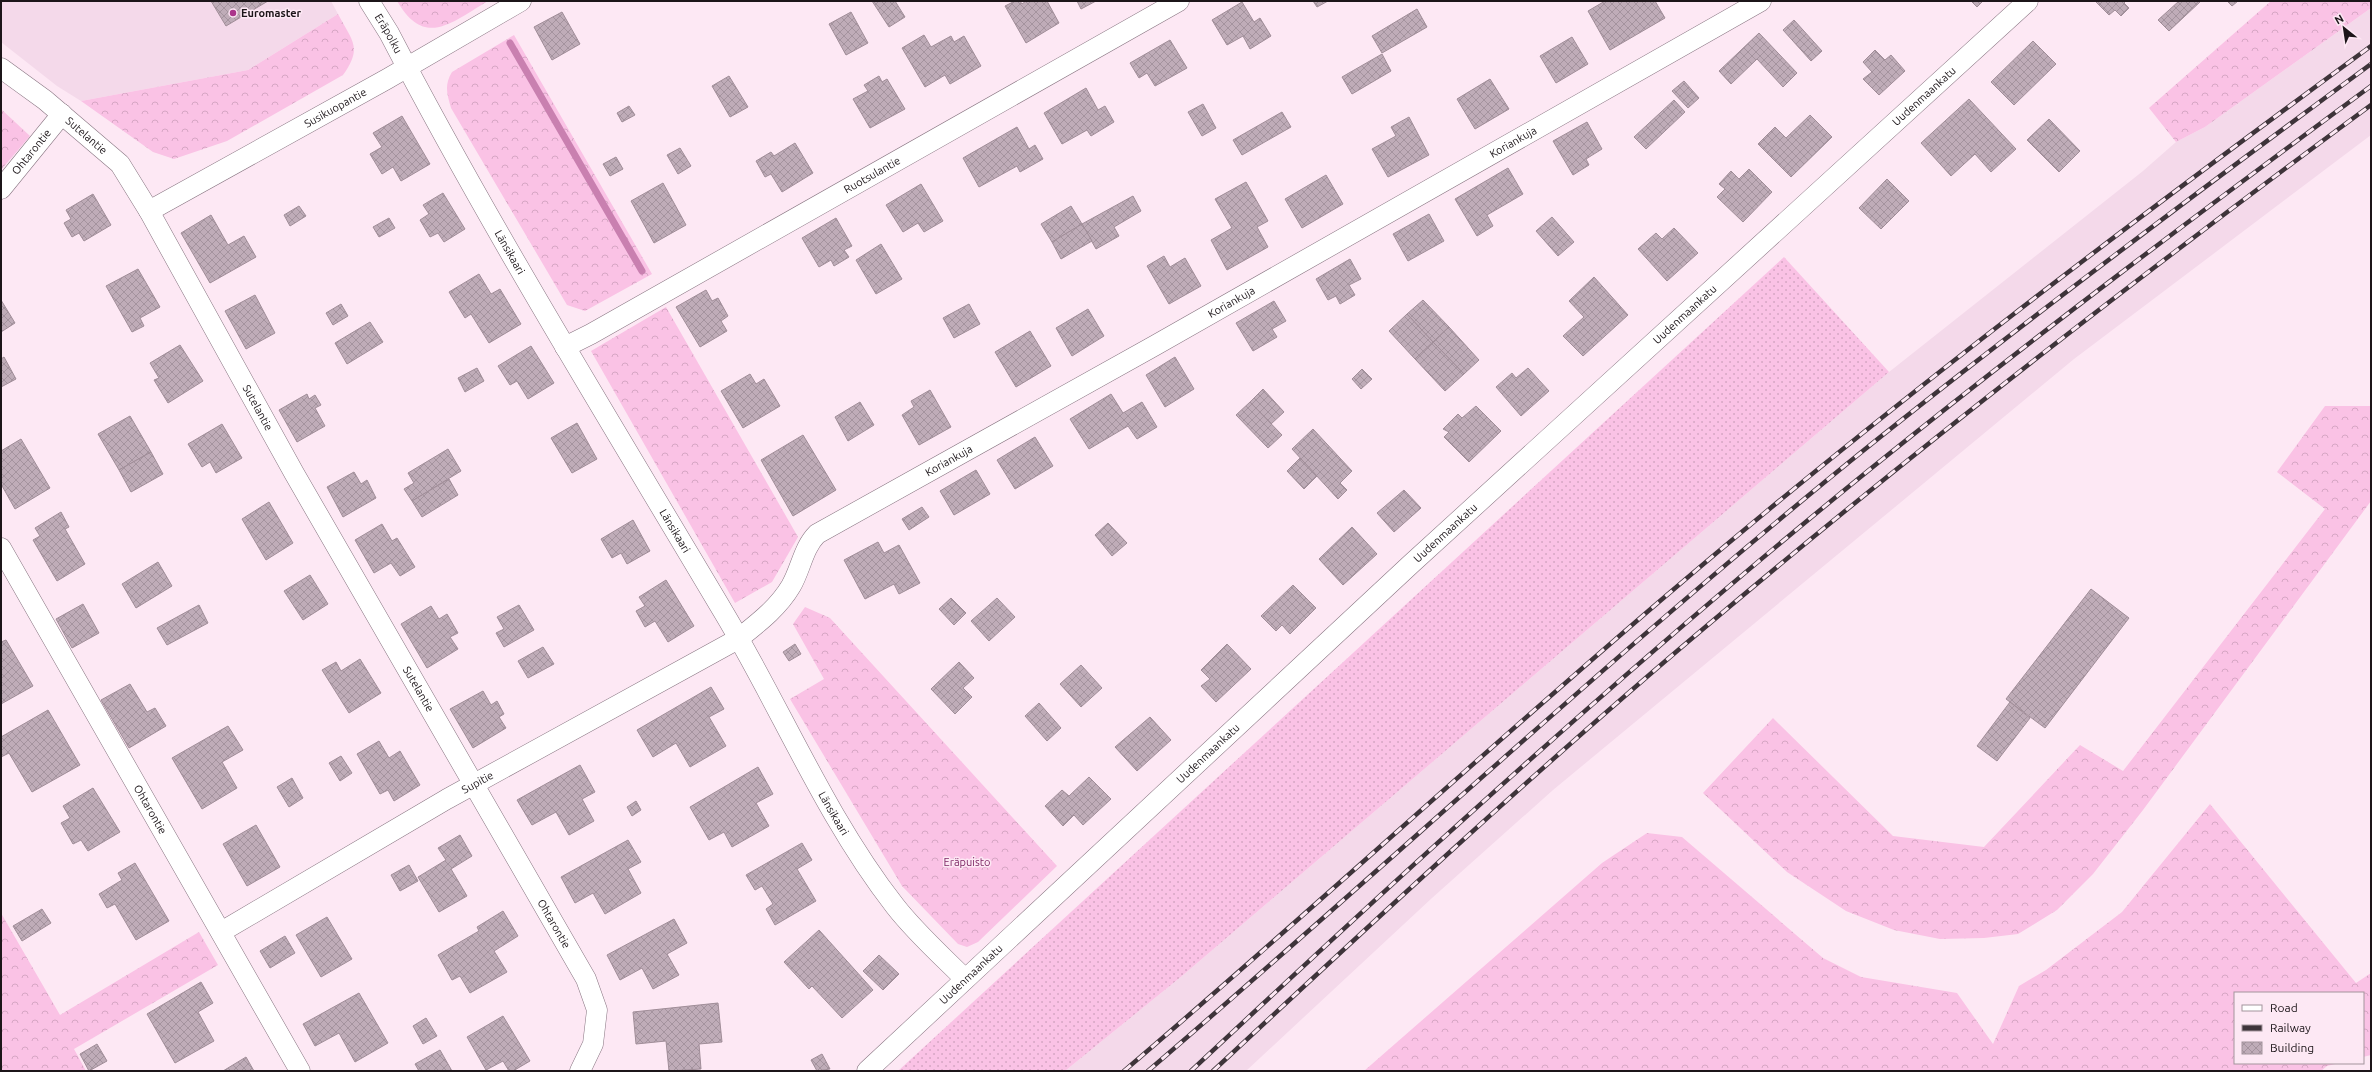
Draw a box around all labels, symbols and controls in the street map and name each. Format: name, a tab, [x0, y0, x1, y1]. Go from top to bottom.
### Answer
place label: Euromaster	[241, 7, 302, 19]
marker: Euromaster	[228, 8, 238, 18]
north arrow	[2324, 8, 2364, 48]
street label: Eräpolku	[372, 12, 405, 55]
text: N	[2332, 12, 2346, 27]
street label: Uudenmaankatu	[1890, 64, 1958, 128]
street label: Susikuopantie	[302, 86, 368, 130]
street label: Sutelantie	[63, 115, 110, 156]
street label: Koriankuja	[1487, 124, 1539, 160]
street label: Ohtarontie	[9, 127, 53, 177]
street label: Ruotsulantie	[842, 154, 902, 196]
street label: Länsikaari	[492, 228, 527, 276]
street label: Uudenmaankatu	[1650, 282, 1719, 346]
street label: Koriankuja	[1206, 284, 1257, 320]
street label: Sutelantie	[240, 383, 275, 433]
street label: Koriankuja	[923, 443, 974, 478]
street label: Uudenmaankatu	[1411, 501, 1479, 565]
street label: Länsikaari	[657, 507, 693, 555]
street label: Sutelantie	[401, 664, 436, 714]
street label: Uudenmaankatu	[1174, 721, 1242, 785]
street label: Supitie	[460, 769, 495, 796]
street label: Ohtarontie	[132, 783, 169, 836]
street label: Länsikaari	[816, 789, 851, 837]
park label: Eräpuisto	[944, 856, 990, 868]
street label: Ohtarontie	[535, 897, 573, 950]
street label: Uudenmaankatu	[937, 942, 1005, 1006]
legend	[2234, 992, 2364, 1064]
text: Road	[2270, 1001, 2298, 1014]
text: Railway	[2270, 1021, 2311, 1034]
text: Building	[2270, 1041, 2314, 1054]

